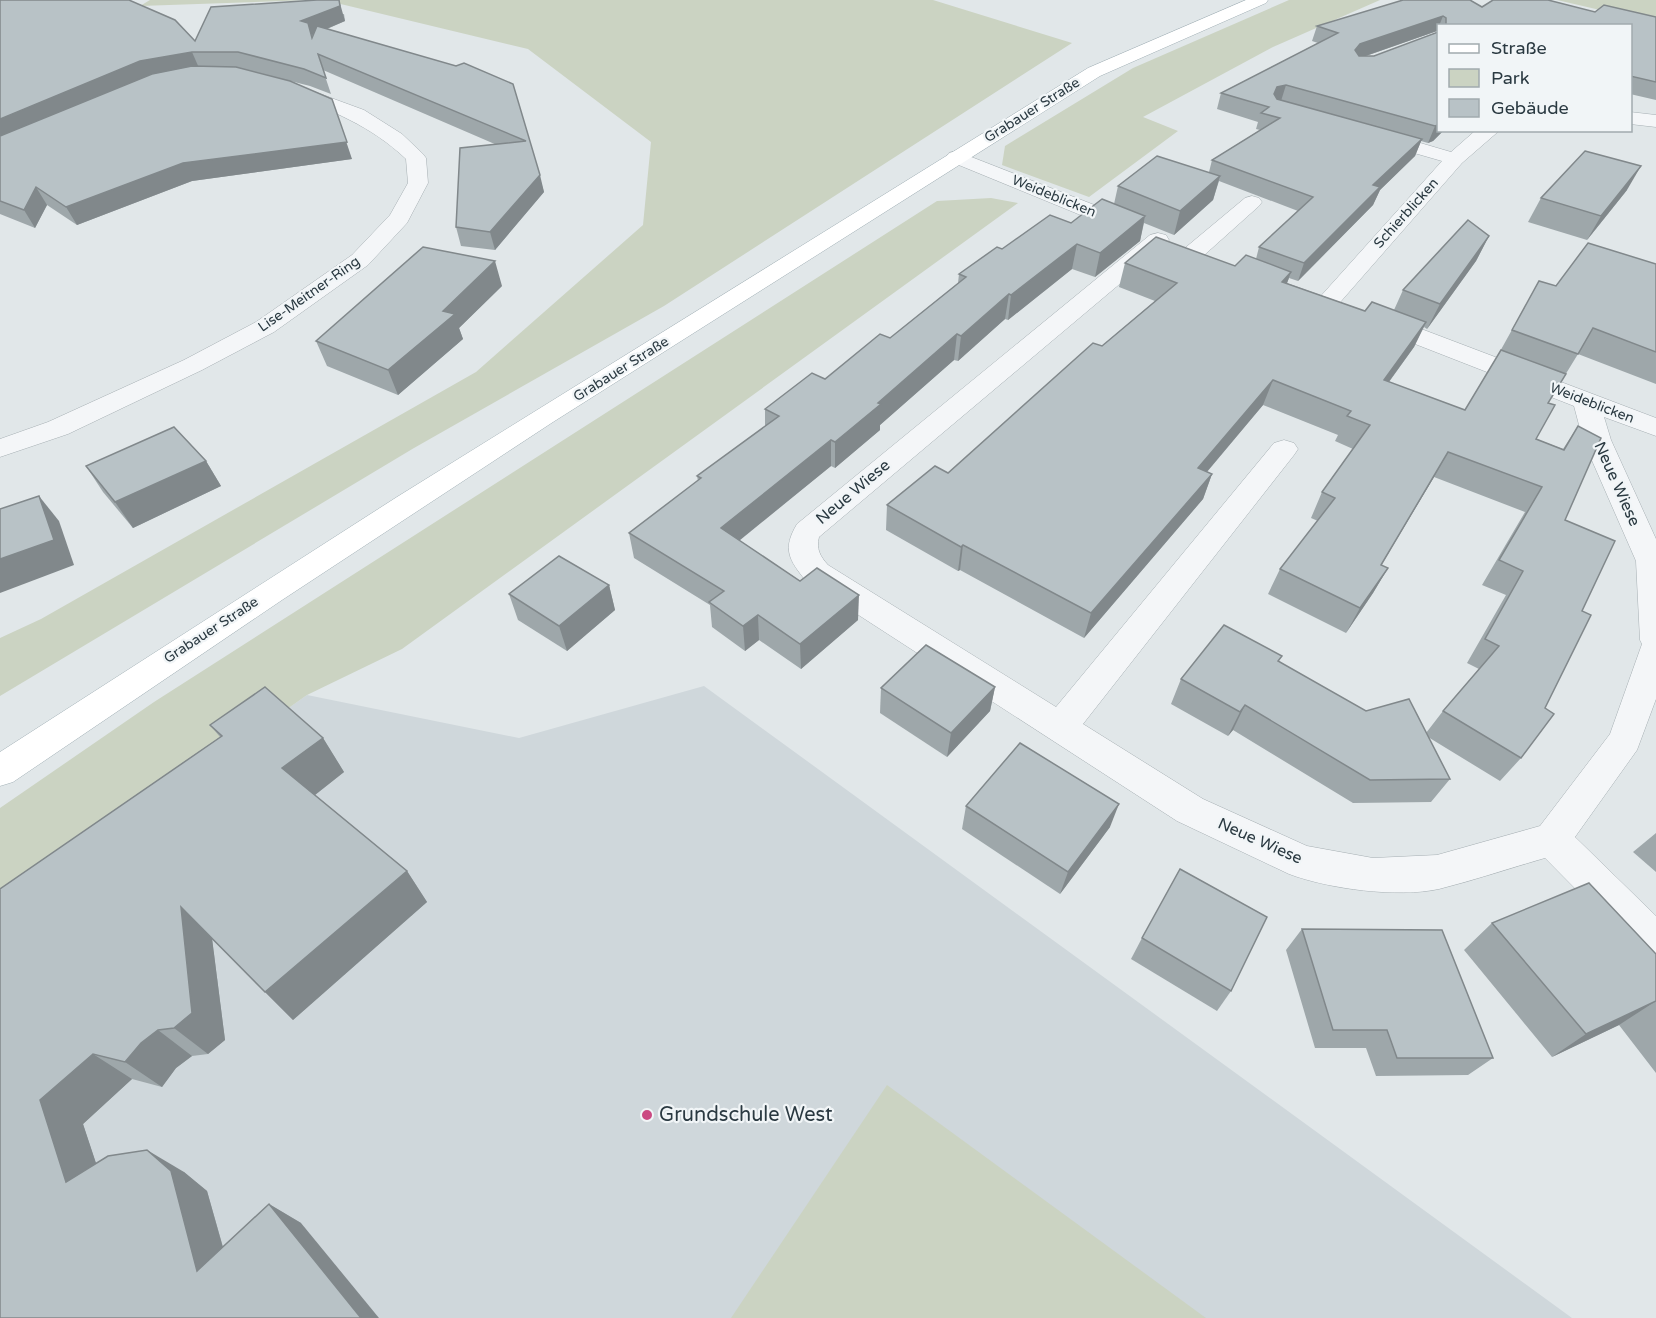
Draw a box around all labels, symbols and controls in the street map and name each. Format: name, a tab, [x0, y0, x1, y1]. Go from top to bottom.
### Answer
legend	[1437, 24, 1632, 132]
text: Straße	[1491, 37, 1547, 59]
text: Park	[1491, 67, 1530, 89]
street label: Grabauer Straße	[981, 74, 1083, 146]
text: Gebäude	[1491, 97, 1569, 119]
street label: Weideblicken	[1010, 171, 1098, 221]
street label: Schierblicken	[1370, 174, 1442, 252]
street label: Lise-Meitner-Ring	[255, 253, 363, 335]
street label: Grabauer Straße	[570, 333, 672, 405]
street label: Weideblicken	[1547, 379, 1637, 427]
street label: Neue Wiese	[1589, 439, 1645, 529]
street label: Neue Wiese	[812, 455, 894, 529]
street label: Grabauer Straße	[161, 593, 262, 667]
street label: Neue Wiese	[1215, 813, 1305, 869]
place label: Grundschule West	[659, 1103, 833, 1127]
marker: Grundschule West	[640, 1108, 654, 1122]

